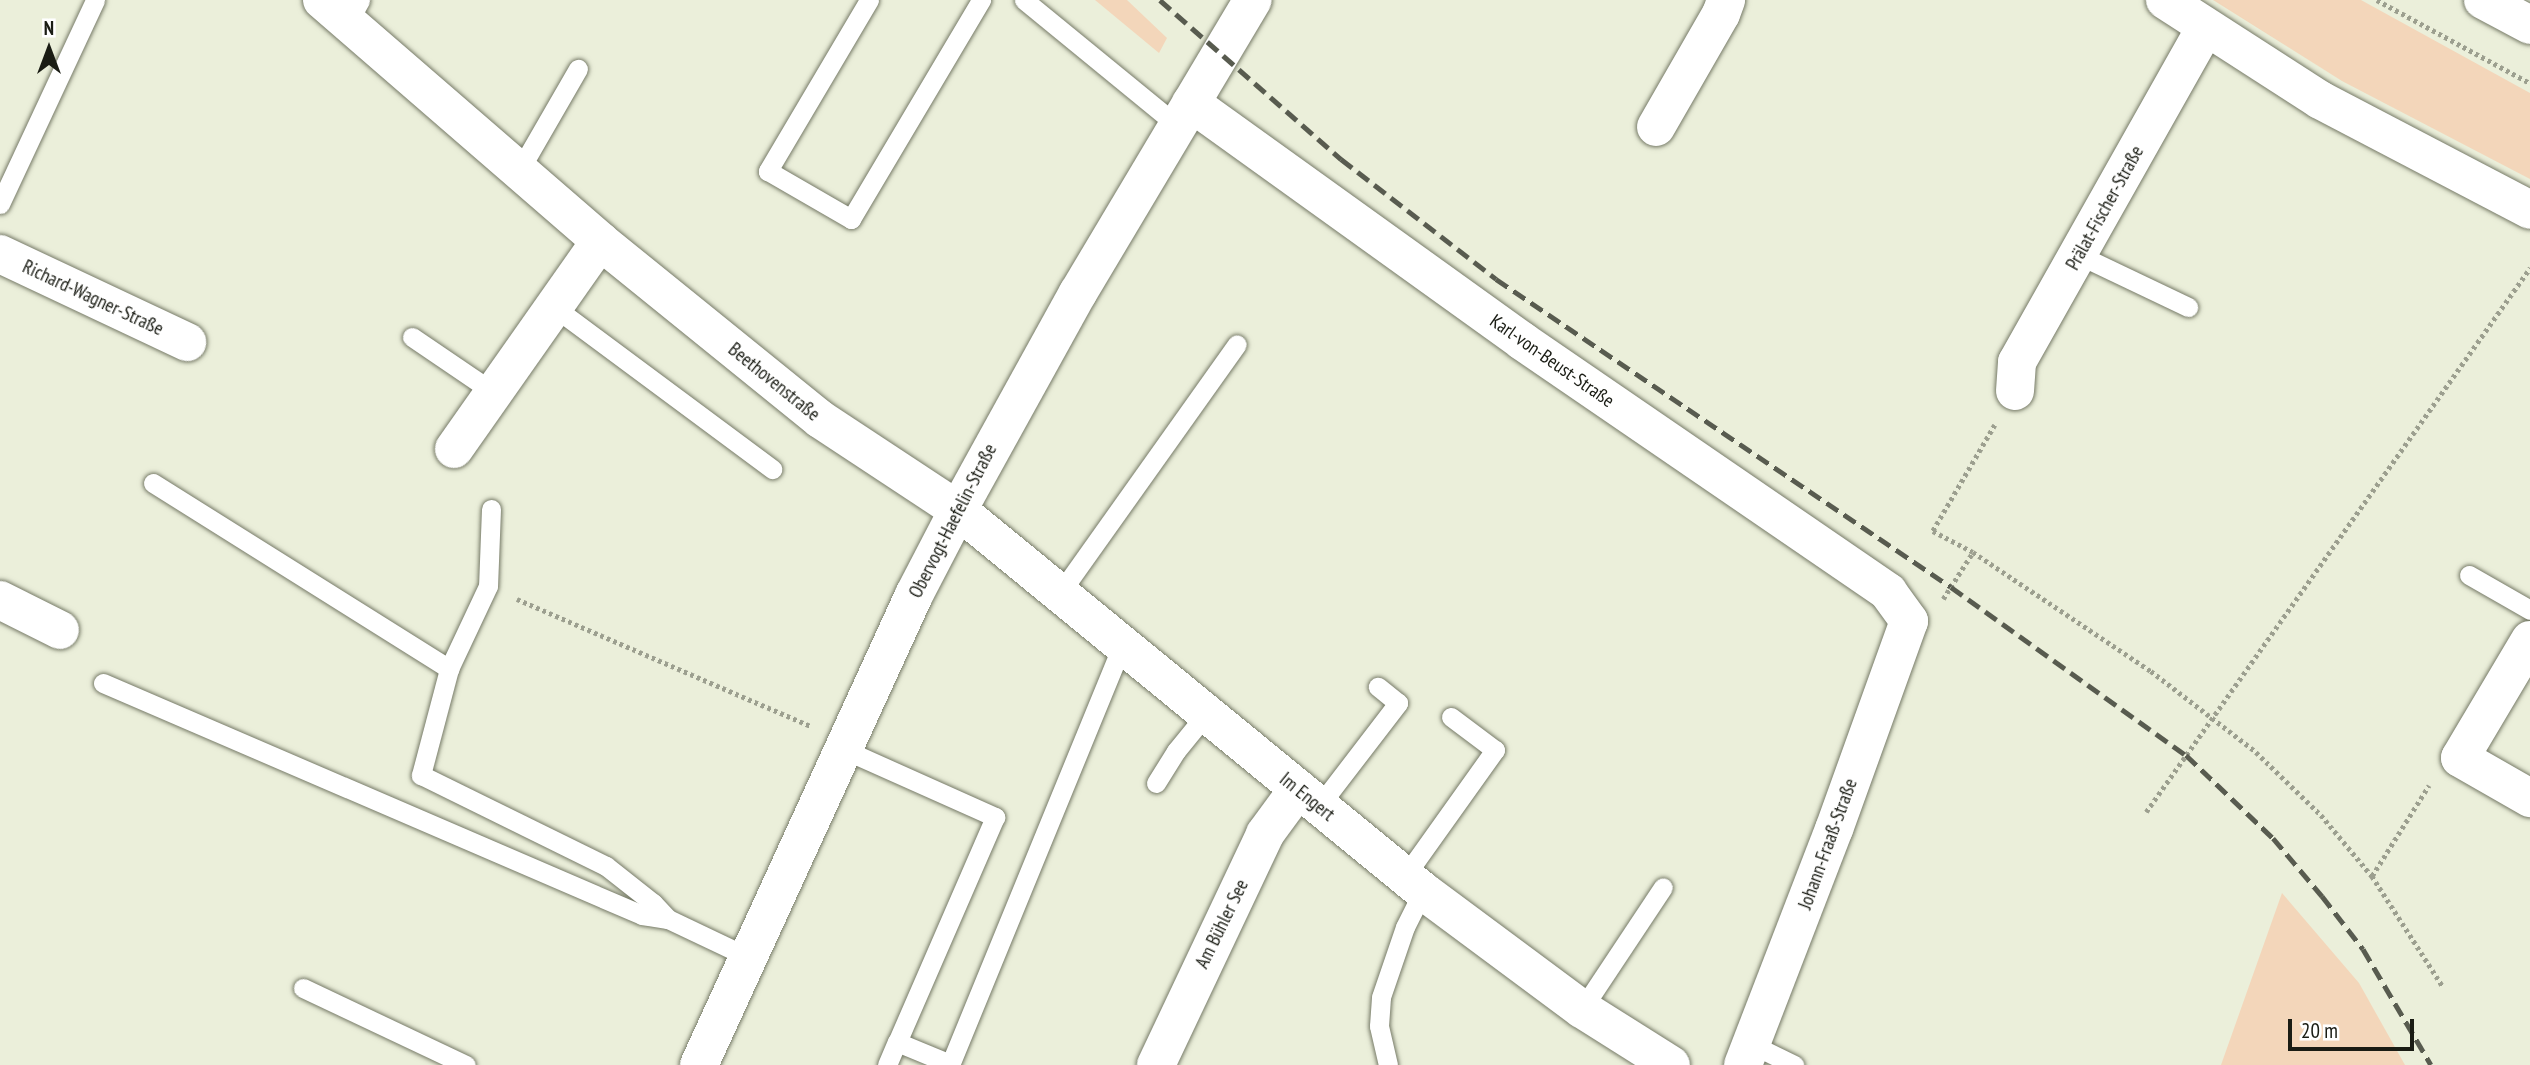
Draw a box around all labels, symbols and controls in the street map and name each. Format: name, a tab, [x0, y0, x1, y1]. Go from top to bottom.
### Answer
north arrow	[14, 14, 84, 84]
text: N	[44, 16, 54, 40]
street label: Prälat-Fischer-Straße	[2061, 142, 2149, 274]
street label: Richard-Wagner-Straße	[19, 255, 167, 341]
street label: Karl-von-Beust-Straße	[1486, 310, 1618, 412]
street label: Beethovenstraße	[724, 338, 824, 426]
street label: Obervogt-Haefelin-Straße	[904, 440, 1002, 602]
street label: Im Engert	[1275, 768, 1339, 826]
street label: Johann-Fraaß-Straße	[1794, 776, 1862, 912]
street label: Am Bühler See	[1191, 876, 1253, 972]
scale bar	[2292, 1006, 2418, 1050]
text: 20 m	[2301, 1017, 2338, 1044]

